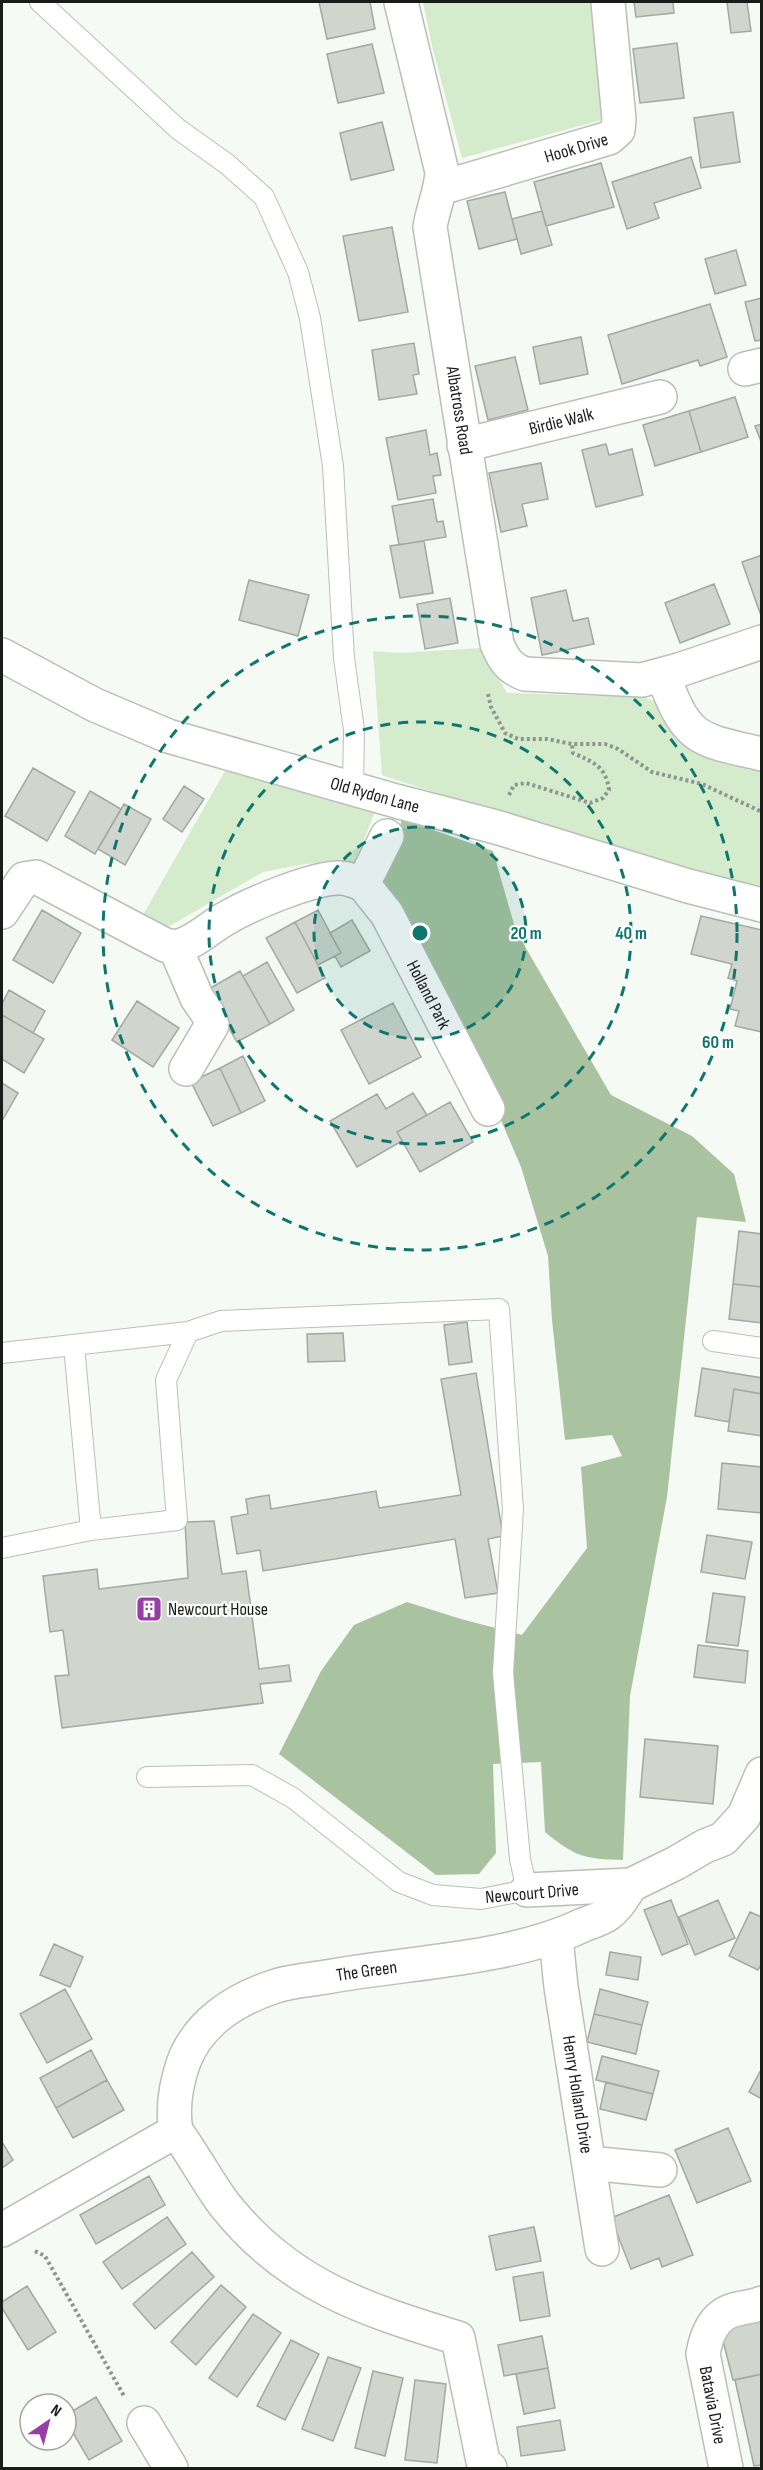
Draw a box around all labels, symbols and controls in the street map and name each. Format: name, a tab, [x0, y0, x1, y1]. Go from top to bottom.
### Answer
street label: Hook Drive	[542, 129, 611, 168]
street label: Albatross Road	[441, 364, 476, 456]
street label: Birdie Walk	[527, 404, 596, 440]
street label: Old Rydon Lane	[328, 773, 422, 818]
centre of rings	[410, 923, 430, 943]
text: 20 m	[510, 923, 542, 944]
text: 40 m	[615, 923, 647, 944]
street label: Holland Park	[402, 957, 455, 1033]
text: 60 m	[702, 1032, 734, 1053]
building icon: Newcourt House	[134, 1594, 164, 1624]
place label: Newcourt House	[168, 1599, 268, 1620]
street label: Newcourt Drive	[484, 1879, 580, 1908]
street label: The Green	[335, 1957, 398, 1986]
street label: Henry Holland Drive	[558, 2034, 597, 2155]
street label: Batavia Drive	[695, 2364, 730, 2446]
north arrow	[18, 2392, 78, 2452]
text: N	[47, 2401, 65, 2421]

